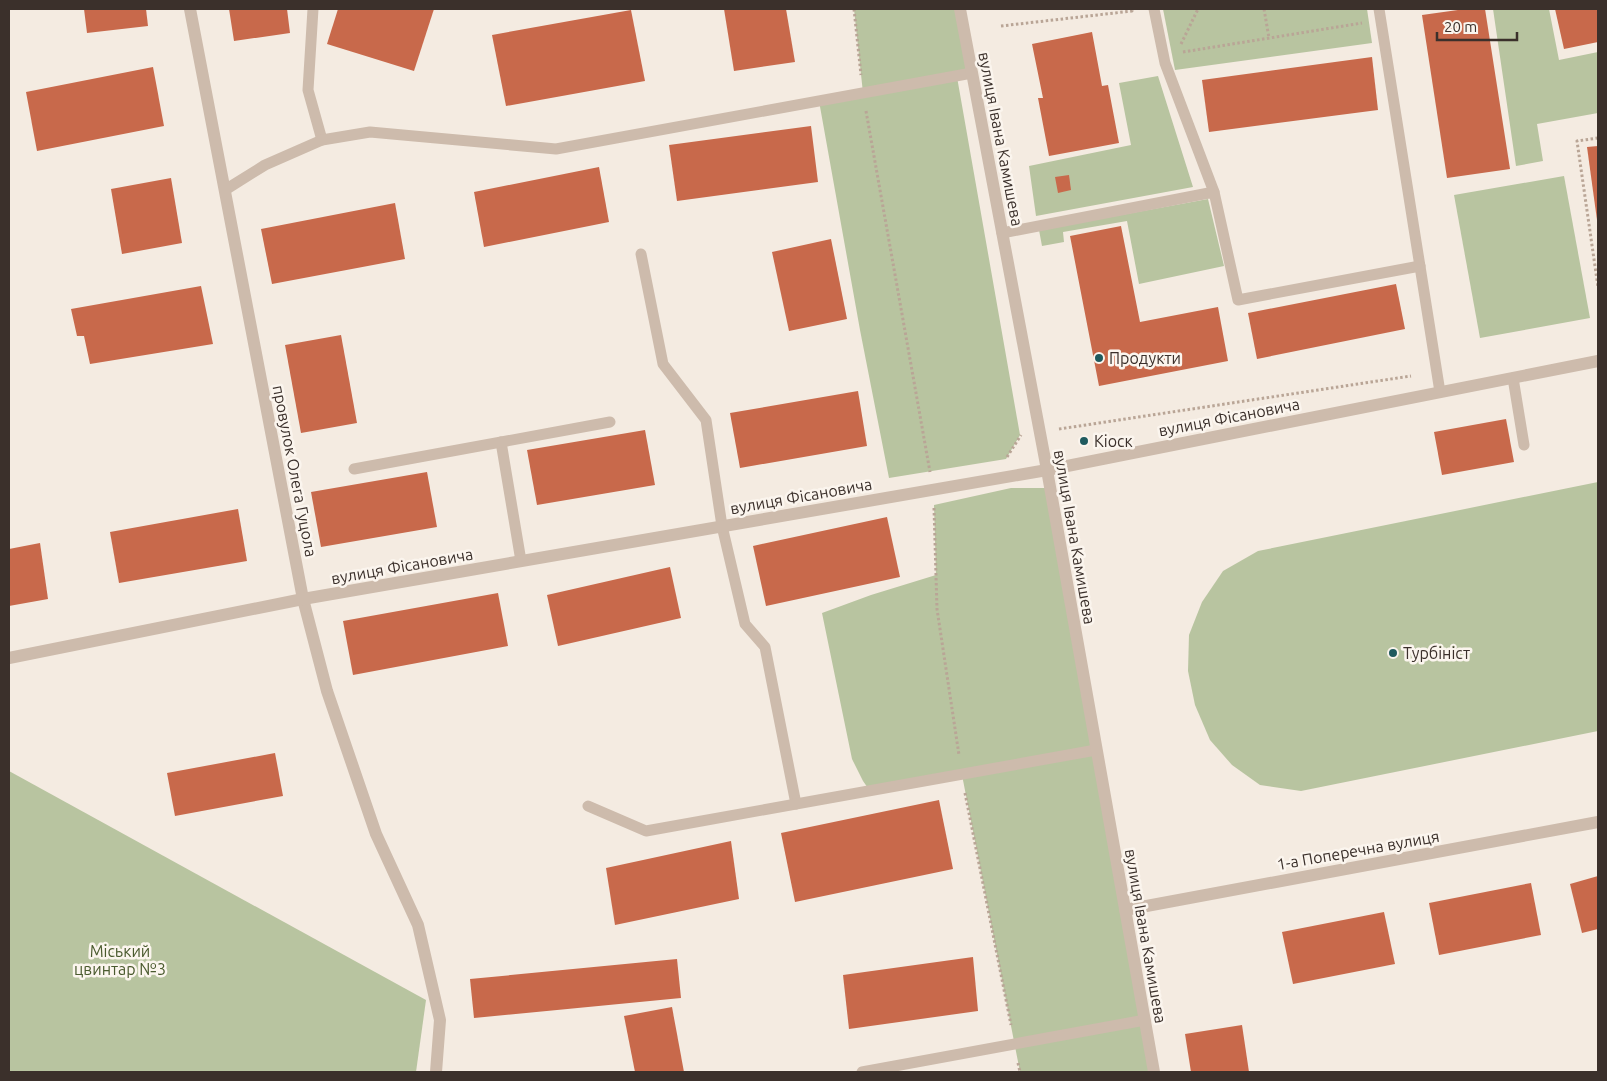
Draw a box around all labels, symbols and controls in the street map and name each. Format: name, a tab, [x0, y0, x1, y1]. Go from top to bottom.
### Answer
scale bar	[1437, 10, 1517, 42]
text: 20 m	[1444, 18, 1477, 35]
street label: вулиця Івана Камишева	[975, 50, 1027, 228]
place label: Продукти	[1109, 349, 1181, 367]
marker: Продукти	[1093, 352, 1105, 364]
street label: провулок Олега Гуцола	[269, 384, 321, 558]
street label: вулиця Фісановича	[1157, 394, 1301, 440]
place label: Кіоск	[1094, 432, 1133, 450]
marker: Кіоск	[1078, 435, 1090, 447]
street label: вулиця Івана Камишева	[1051, 448, 1099, 626]
street label: вулиця Фісановича	[729, 475, 873, 517]
street label: вулиця Фісановича	[330, 545, 474, 587]
place label: Турбініст	[1403, 644, 1470, 662]
marker: Турбініст	[1387, 647, 1399, 659]
street label: 1-а Поперечна вулиця	[1275, 827, 1441, 873]
street label: вулиця Івана Камишева	[1122, 847, 1170, 1025]
park label: Міський цвинтар №3	[74, 942, 166, 978]

